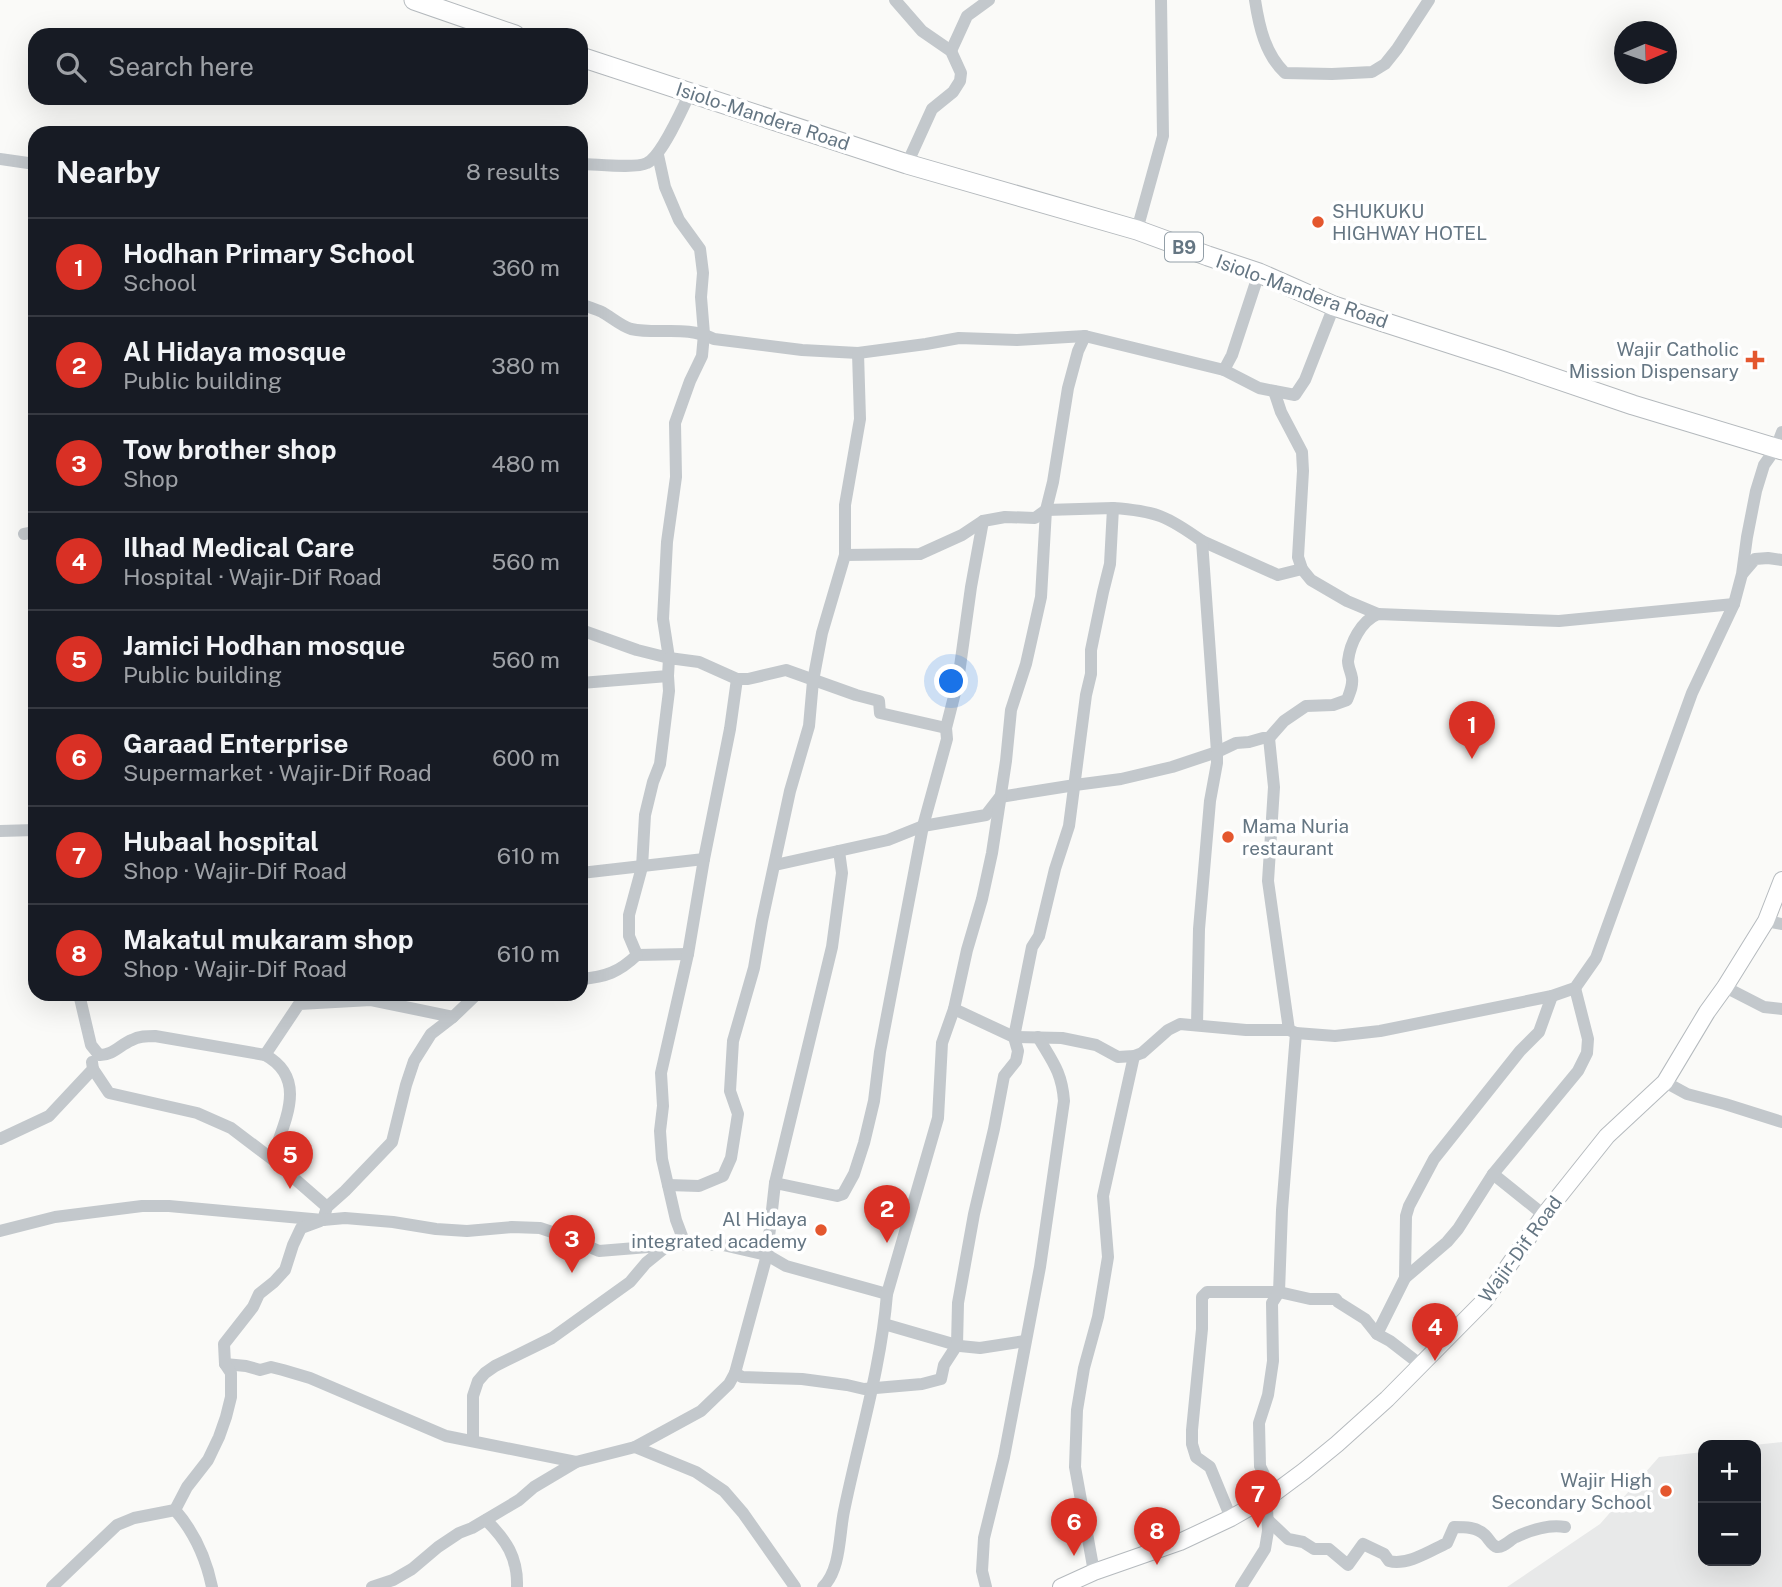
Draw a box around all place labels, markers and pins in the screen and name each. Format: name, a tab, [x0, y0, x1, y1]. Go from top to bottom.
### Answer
place label: SHUKUKU HIGHWAY HOTEL	[1332, 200, 1487, 244]
marker: SHUKUKU HIGHWAY HOTEL	[1310, 214, 1326, 230]
place label: Wajir Catholic Mission Dispensary	[1569, 338, 1739, 382]
marker: Wajir Catholic Mission Dispensary	[1745, 350, 1765, 370]
pin: 1	[1449, 701, 1495, 759]
place label: Mama Nuria restaurant	[1242, 815, 1349, 859]
marker: Mama Nuria restaurant	[1220, 829, 1236, 845]
pin: 5	[267, 1131, 313, 1189]
pin: 2	[864, 1185, 910, 1243]
place label: Al Hidaya integrated academy	[631, 1208, 807, 1252]
pin: 3	[549, 1215, 595, 1273]
marker: Al Hidaya integrated academy	[813, 1222, 829, 1238]
pin: 4	[1412, 1303, 1458, 1361]
place label: Wajir High Secondary School	[1491, 1469, 1652, 1513]
pin: 7	[1235, 1470, 1281, 1528]
marker: Wajir High Secondary School	[1658, 1483, 1674, 1499]
pin: 6	[1051, 1498, 1097, 1556]
pin: 8	[1134, 1507, 1180, 1565]

